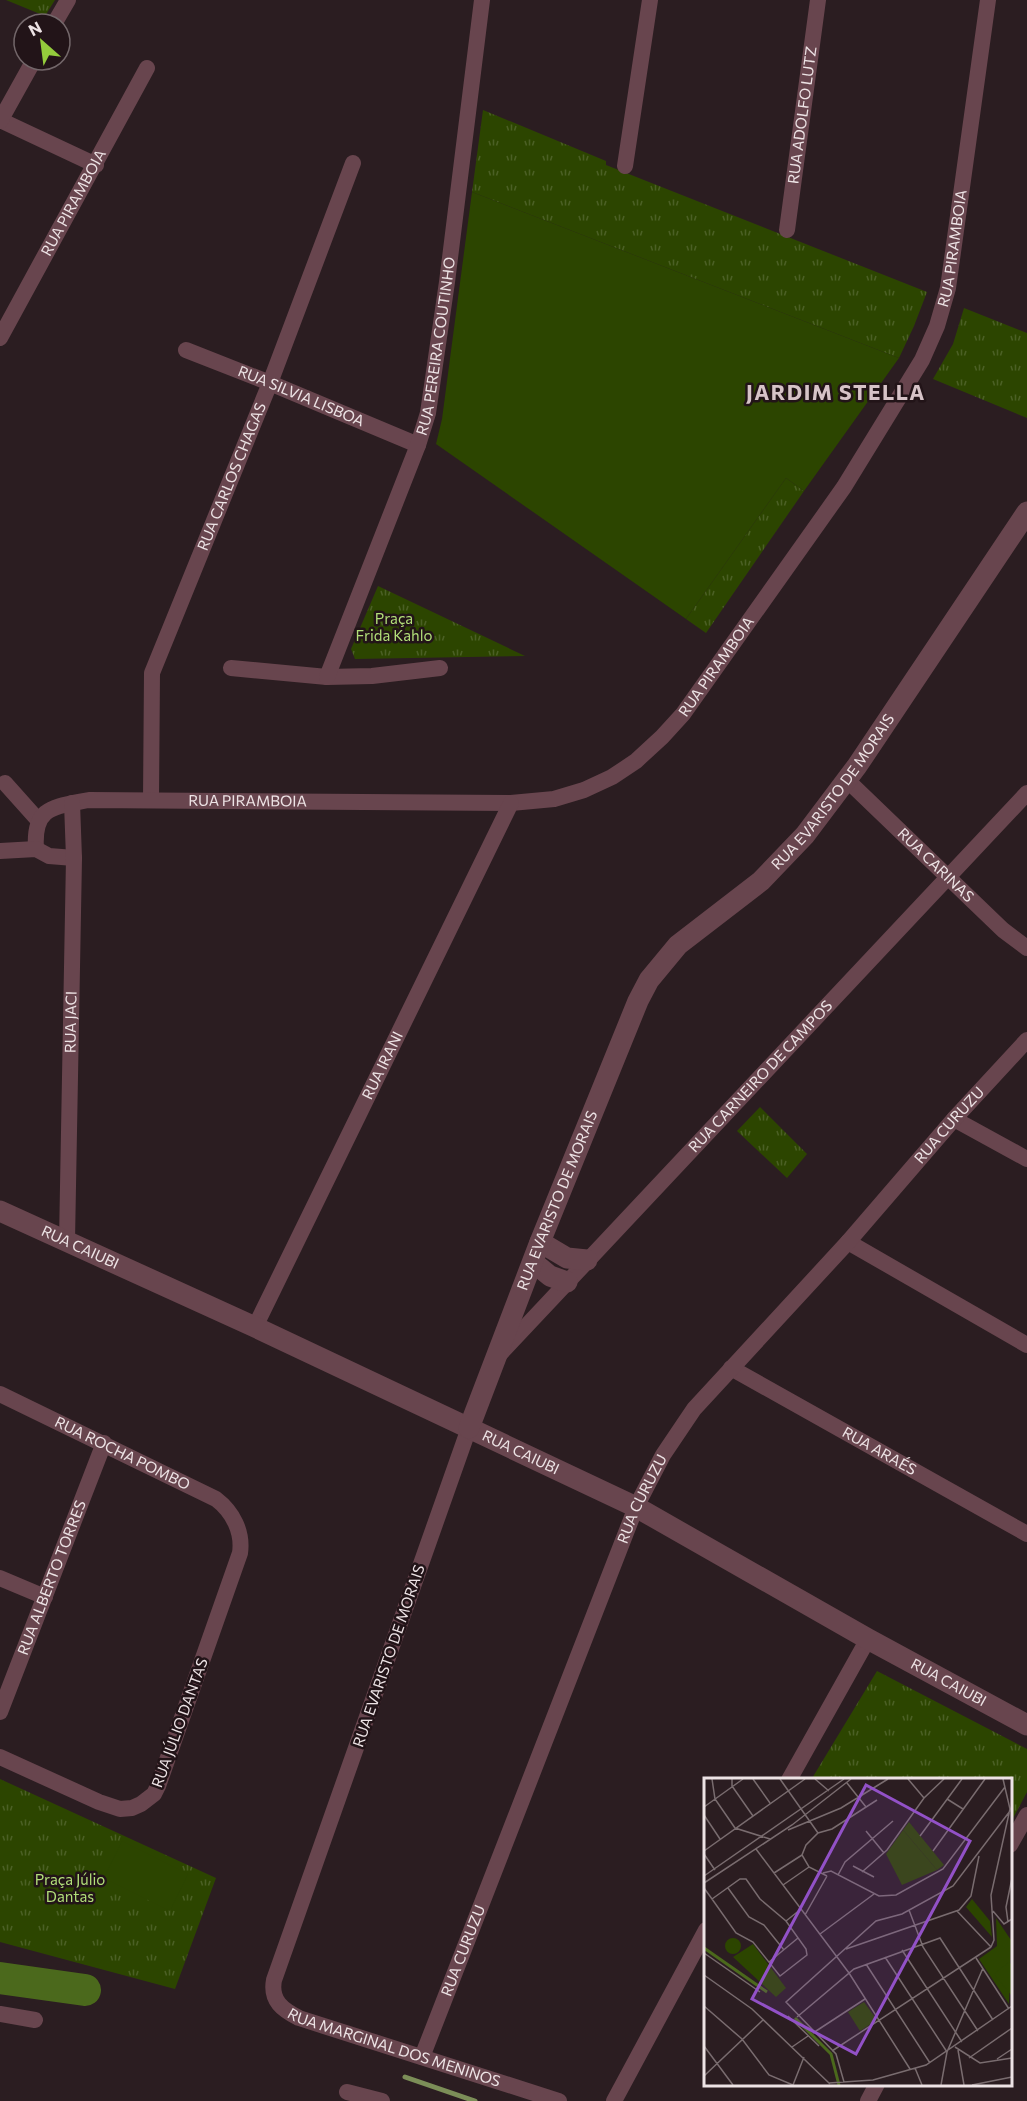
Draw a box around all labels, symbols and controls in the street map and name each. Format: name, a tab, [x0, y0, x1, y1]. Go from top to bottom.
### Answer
north arrow	[12, 12, 72, 72]
text: N	[25, 17, 44, 40]
street label: RUA ADOLFO LUTZ	[783, 45, 820, 185]
street label: RUA PIRAMBOIA	[37, 146, 109, 259]
street label: RUA PIRAMBOIA	[933, 189, 970, 309]
street label: RUA PEREIRA COUTINHO	[412, 256, 458, 437]
street label: RUA SILVIA LISBOA	[236, 361, 367, 430]
district label: JARDIM STELLA	[746, 379, 926, 404]
street label: RUA CARLOS CHAGAS	[193, 399, 269, 553]
park label: Praça Frida Kahlo	[356, 609, 432, 644]
street label: RUA PIRAMBOIA	[674, 613, 757, 720]
street label: RUA EVARISTO DE MORAIS	[767, 710, 897, 873]
street label: RUA PIRAMBOIA	[188, 791, 307, 810]
street label: RUA CARINAS	[894, 824, 978, 905]
street label: RUA JACI	[60, 991, 80, 1053]
street label: RUA CARNEIRO DE CAMPOS	[684, 996, 836, 1156]
street label: RUA IRANI	[358, 1028, 406, 1102]
street label: RUA CURUZU	[910, 1082, 987, 1167]
street label: RUA EVARISTO DE MORAIS	[512, 1108, 601, 1292]
street label: RUA CAIUBI	[39, 1221, 122, 1272]
street label: RUA ROCHA POMBO	[52, 1412, 193, 1493]
street label: RUA ARAÉS	[840, 1422, 920, 1478]
street label: RUA CAIUBI	[480, 1426, 563, 1478]
street label: RUA CURUZU	[613, 1451, 670, 1546]
street label: RUA ALBERTO TORRES	[13, 1497, 89, 1657]
street label: RUA EVARISTO DE MORAIS	[348, 1562, 428, 1749]
street label: RUA CAIUBI	[908, 1654, 990, 1709]
street label: RUA JÚLIO DANTAS	[146, 1655, 211, 1790]
inset map	[704, 1778, 1012, 2086]
park label: Praça Júlio Dantas	[35, 1870, 105, 1905]
street label: RUA CURUZU	[437, 1902, 488, 1999]
street label: RUA MARGINAL DOS MENINOS	[285, 2004, 503, 2090]

